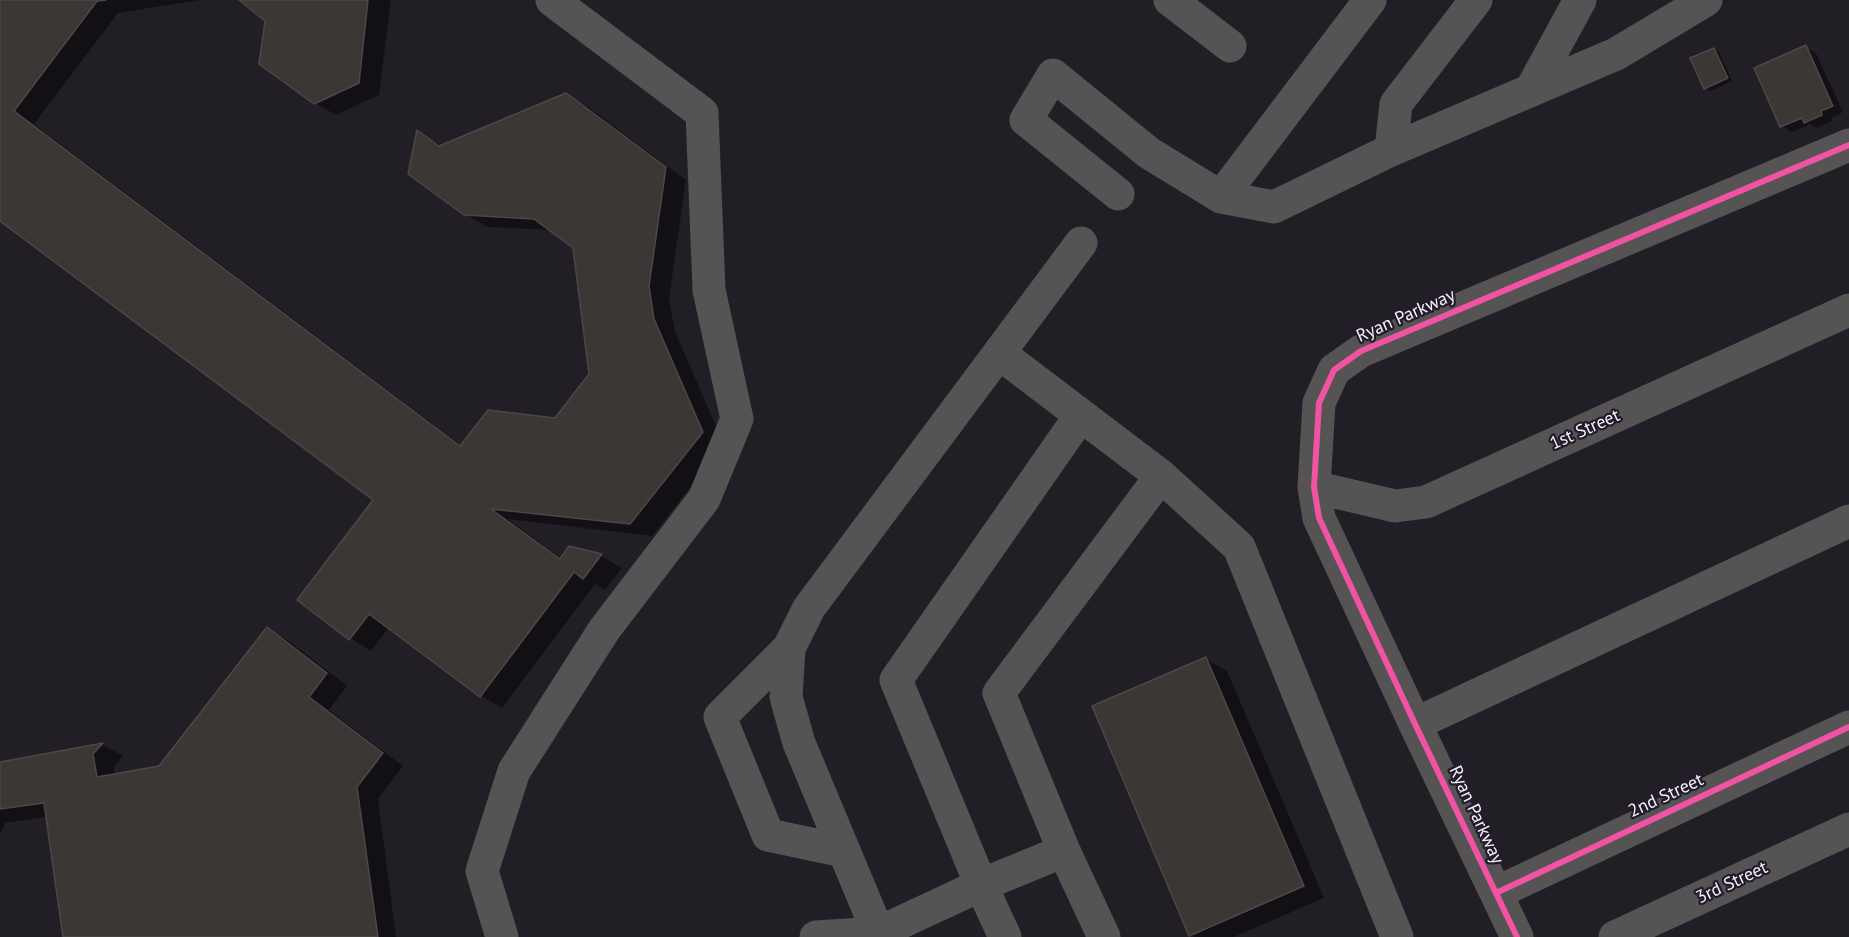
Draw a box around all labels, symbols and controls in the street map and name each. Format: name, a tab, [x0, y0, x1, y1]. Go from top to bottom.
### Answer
street label: Ryan Parkway	[1353, 285, 1459, 347]
street label: 1st Street	[1547, 405, 1623, 455]
street label: Ryan Parkway	[1444, 763, 1508, 867]
street label: 2nd Street	[1625, 769, 1707, 823]
street label: 3rd Street	[1693, 857, 1771, 909]

